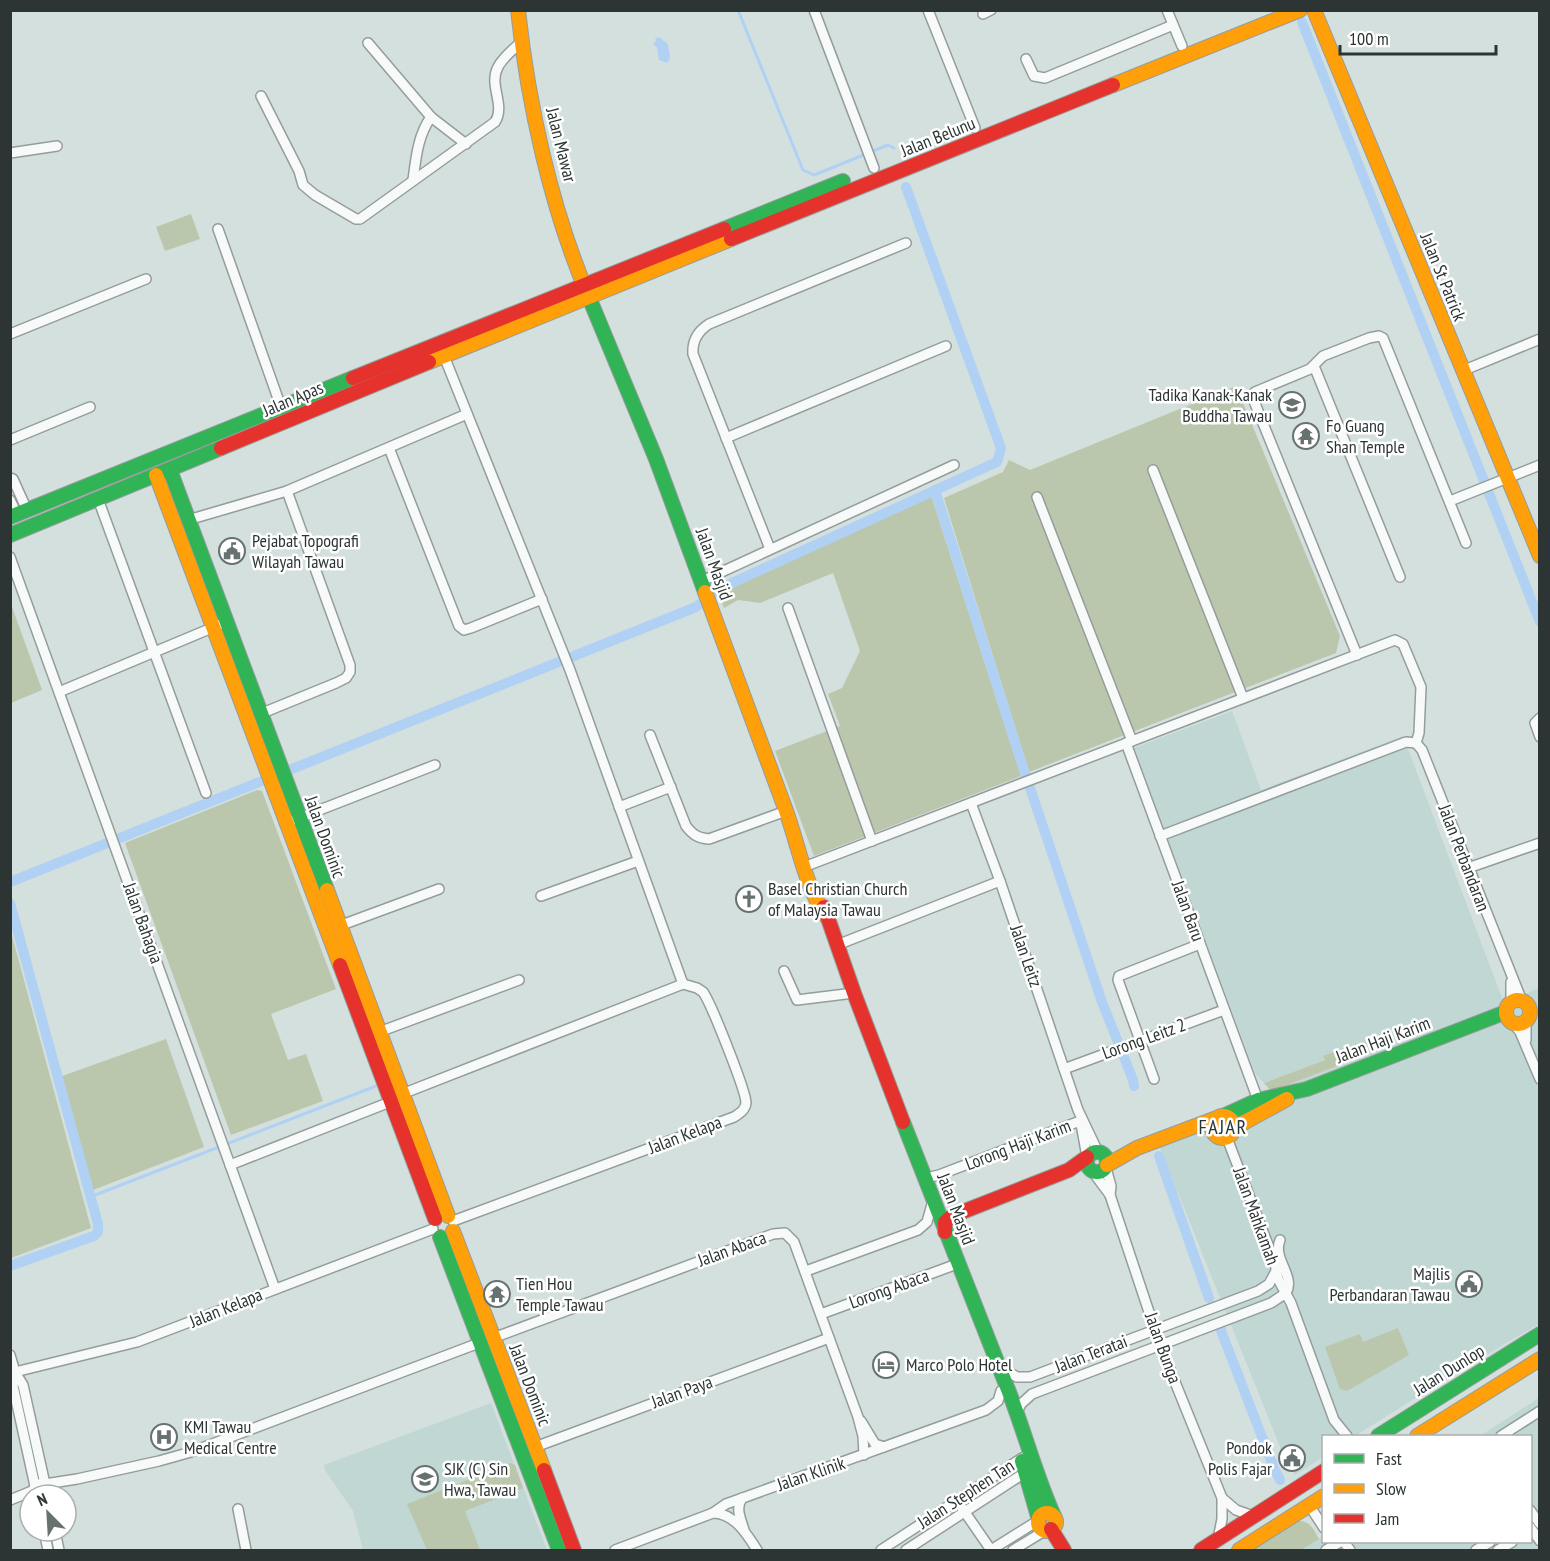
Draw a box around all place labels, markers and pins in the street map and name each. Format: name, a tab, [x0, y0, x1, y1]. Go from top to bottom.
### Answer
place label: Tadika Kanak-Kanak Buddha Tawau	[1148, 383, 1272, 427]
school or university icon: Tadika Kanak-Kanak Buddha Tawau	[1277, 390, 1307, 420]
place label: Fo Guang Shan Temple	[1326, 414, 1405, 458]
temple icon: Fo Guang Shan Temple	[1291, 421, 1321, 451]
place label: Pejabat Topografi Wilayah Tawau	[252, 529, 359, 573]
public building icon: Pejabat Topografi Wilayah Tawau	[217, 536, 247, 566]
place label: Basel Christian Church of Malaysia Tawau	[768, 877, 907, 921]
church icon: Basel Christian Church of Malaysia Tawau	[734, 884, 764, 914]
place label: Majlis Perbandaran Tawau	[1329, 1262, 1450, 1306]
public building icon: Majlis Perbandaran Tawau	[1454, 1269, 1484, 1299]
place label: Tien Hou Temple Tawau	[516, 1272, 604, 1316]
temple icon: Tien Hou Temple Tawau	[482, 1279, 512, 1309]
hotel icon: Marco Polo Hotel	[871, 1350, 901, 1380]
place label: Marco Polo Hotel	[906, 1353, 1013, 1376]
place label: KMI Tawau Medical Centre	[184, 1415, 277, 1459]
hospital icon: KMI Tawau Medical Centre	[149, 1422, 179, 1452]
place label: Pondok Polis Fajar	[1208, 1436, 1272, 1480]
public building icon: Pondok Polis Fajar	[1277, 1443, 1307, 1473]
place label: SJK (C) Sin Hwa, Tawau	[444, 1457, 516, 1501]
school or university icon: SJK (C) Sin Hwa, Tawau	[410, 1464, 440, 1494]

